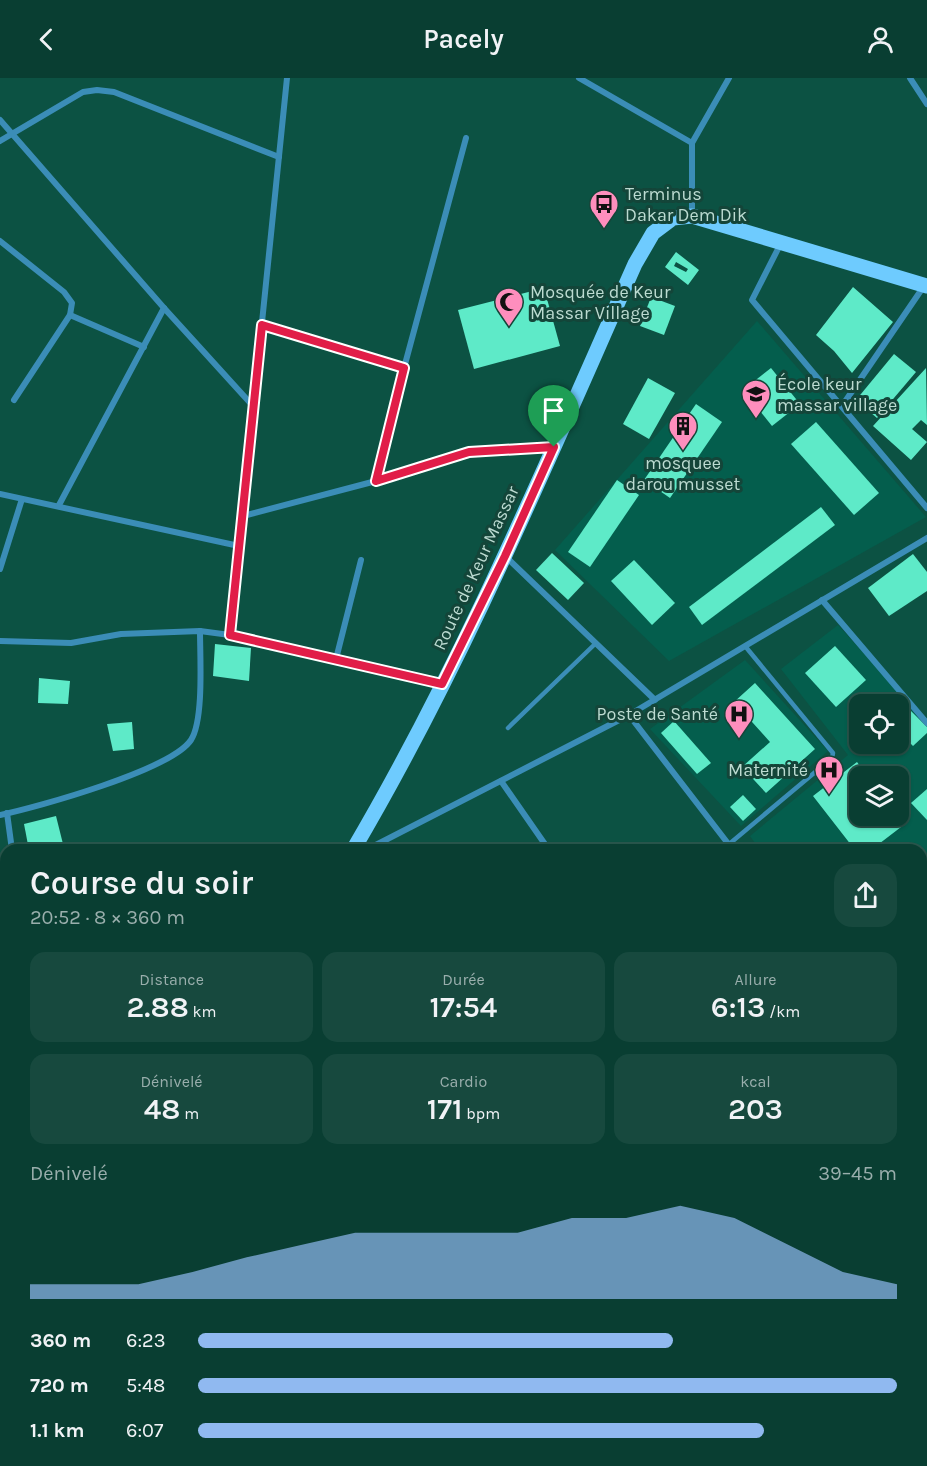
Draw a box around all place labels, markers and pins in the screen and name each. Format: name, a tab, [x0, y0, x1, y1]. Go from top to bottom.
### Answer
place label: Terminus Dakar Dem Dik	[625, 183, 747, 226]
bus stop icon: Terminus Dakar Dem Dik	[588, 188, 620, 230]
place label: Mosquée de Keur Massar Village	[530, 281, 671, 324]
mosque icon: Mosquée de Keur Massar Village	[493, 286, 525, 328]
place label: École keur massar village	[777, 372, 897, 416]
school or university icon: École keur massar village	[740, 378, 772, 420]
pin	[528, 385, 579, 447]
building icon: mosquee darou musset	[667, 410, 699, 452]
place label: mosquee darou musset	[626, 452, 741, 495]
hospital icon: Poste de Santé	[723, 698, 755, 740]
place label: Poste de Santé	[597, 703, 718, 725]
hospital icon: Maternité	[813, 754, 845, 796]
place label: Maternité	[728, 759, 808, 781]

